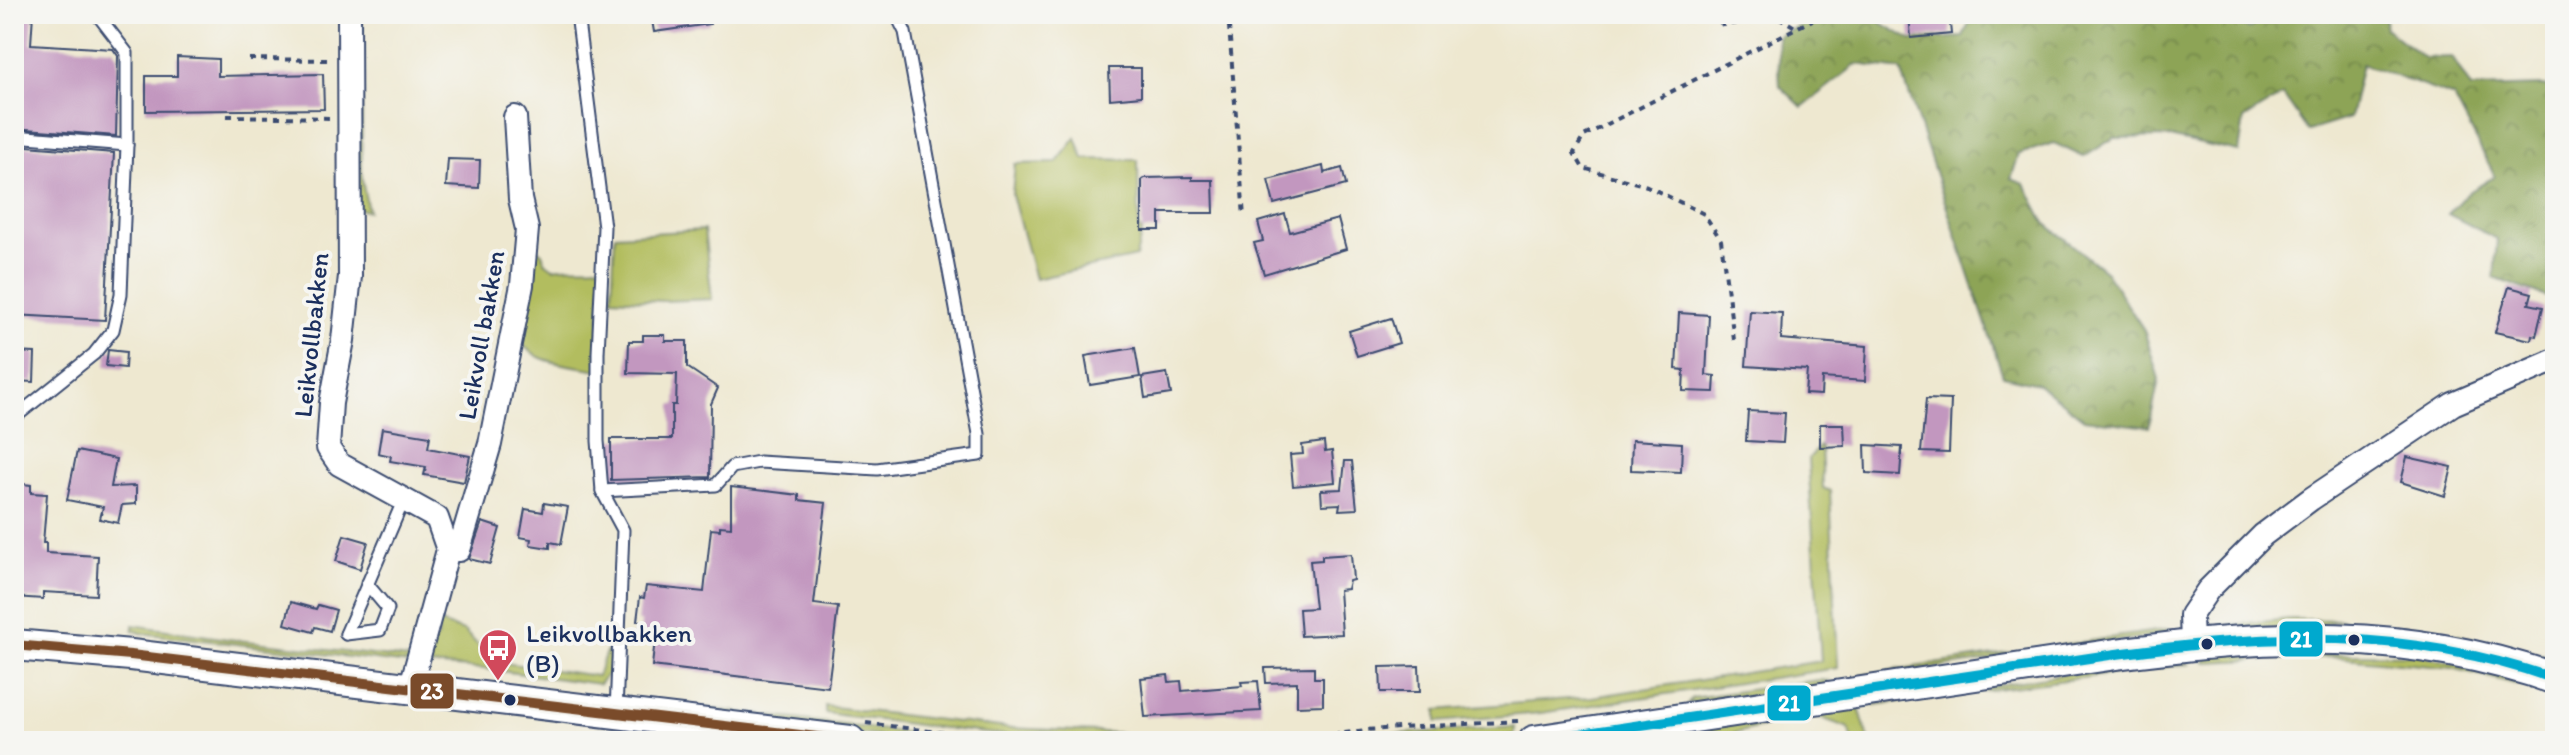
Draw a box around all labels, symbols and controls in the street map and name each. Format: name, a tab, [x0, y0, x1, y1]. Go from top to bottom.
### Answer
street label: Leikvoll bakken	[450, 248, 512, 422]
street label: Leikvollbakken	[286, 251, 336, 419]
place label: Leikvollbakken (B)	[526, 617, 692, 679]
line badge: 21	[2278, 620, 2324, 658]
text: 21	[2290, 626, 2313, 653]
bus stop icon: Leikvollbakken (B)	[477, 627, 519, 682]
unlabelled marker	[2346, 632, 2362, 648]
unlabelled marker	[2199, 636, 2215, 652]
line badge: 23	[409, 672, 455, 710]
text: 23	[420, 678, 444, 705]
line badge: 21	[1766, 684, 1812, 722]
text: 21	[1778, 690, 1801, 717]
unlabelled marker	[502, 692, 518, 708]

